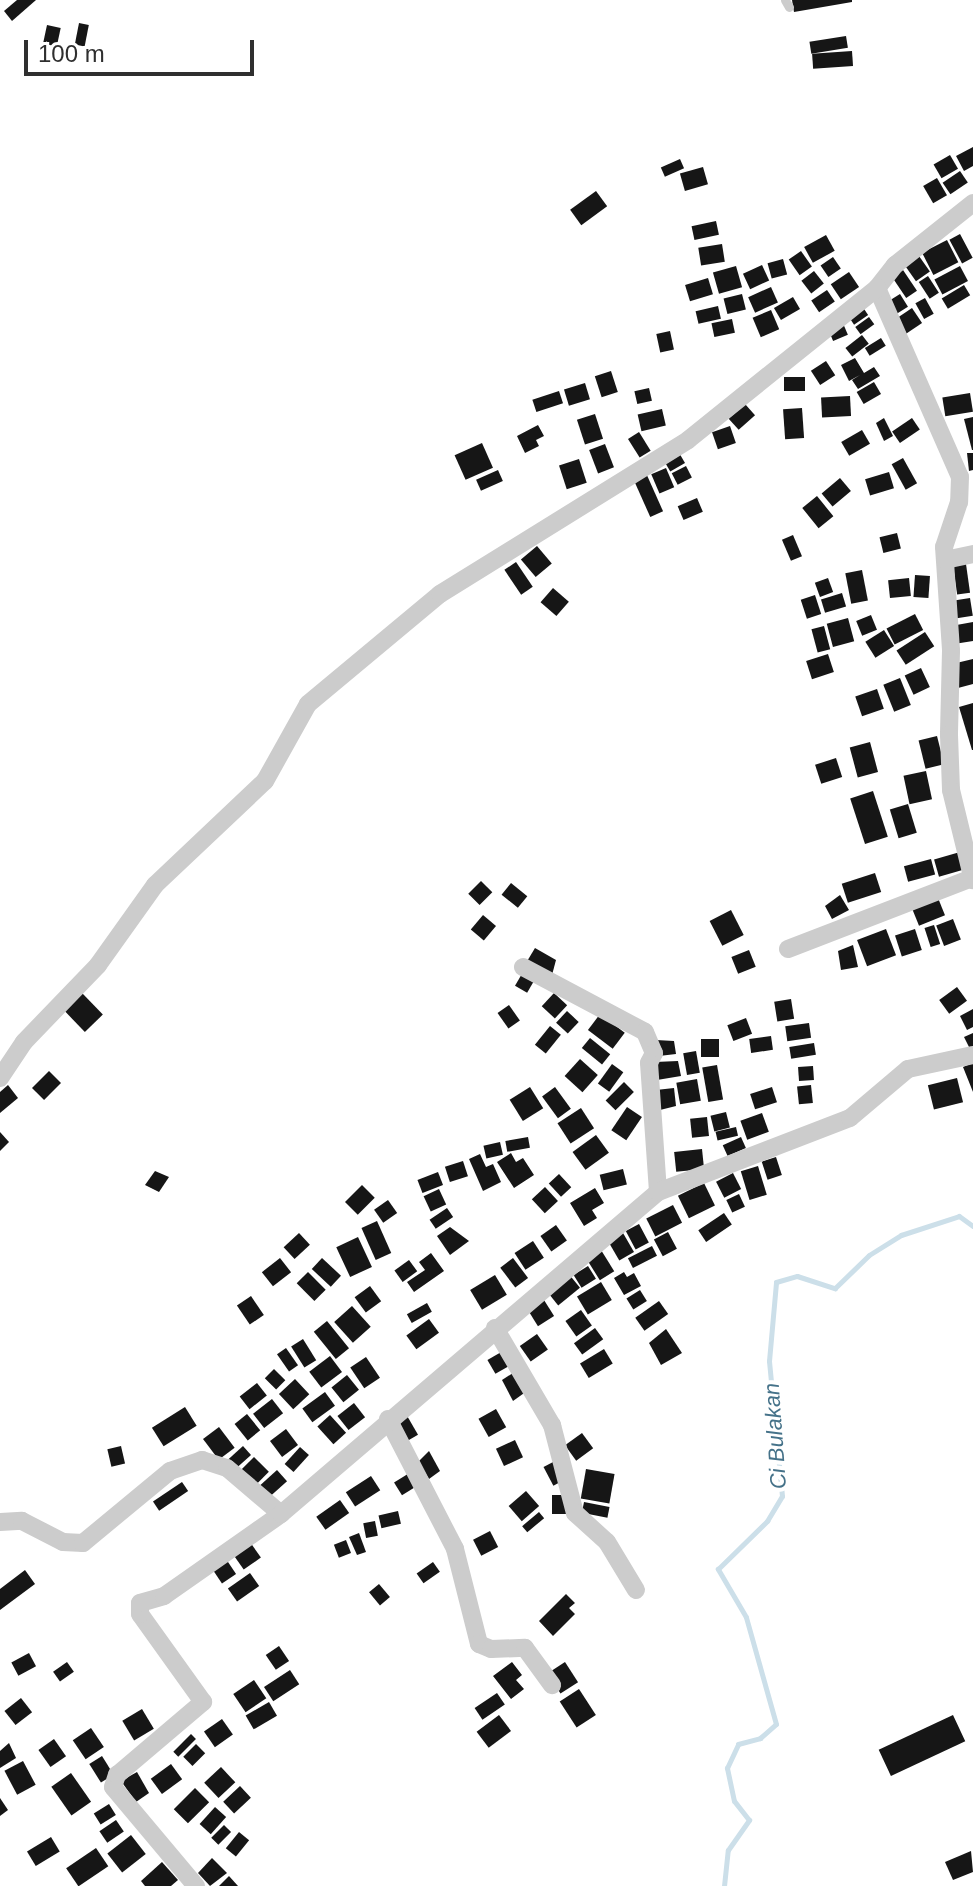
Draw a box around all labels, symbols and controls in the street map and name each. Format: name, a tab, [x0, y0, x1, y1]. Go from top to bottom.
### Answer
scale bar	[28, 24, 258, 74]
text: 100 m	[38, 40, 105, 67]
water label: Ci Bulakan	[758, 1382, 792, 1490]

